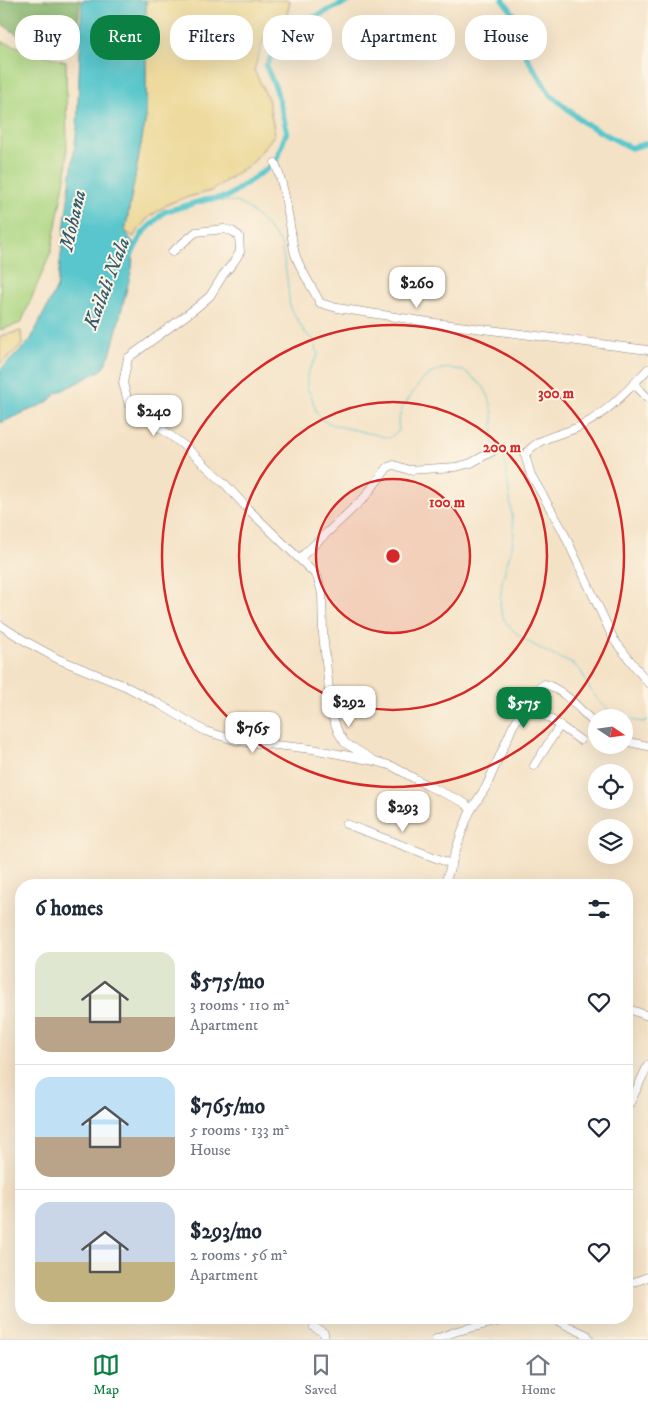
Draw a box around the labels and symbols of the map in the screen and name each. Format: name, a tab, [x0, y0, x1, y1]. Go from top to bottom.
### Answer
water label: Mohana	[54, 188, 93, 255]
water label: Kailali Nala	[78, 234, 136, 334]
pin: $260	[387, 266, 447, 309]
text: 300 m	[538, 384, 575, 403]
pin: $240	[124, 394, 184, 437]
text: 200 m	[483, 438, 522, 457]
text: 100 m	[429, 493, 466, 512]
centre of rings	[384, 547, 402, 565]
pin: $292	[319, 686, 379, 728]
pin: $575	[494, 686, 554, 729]
north arrow	[588, 709, 632, 754]
pin: $765	[223, 712, 283, 754]
pin: $293	[373, 790, 433, 833]

